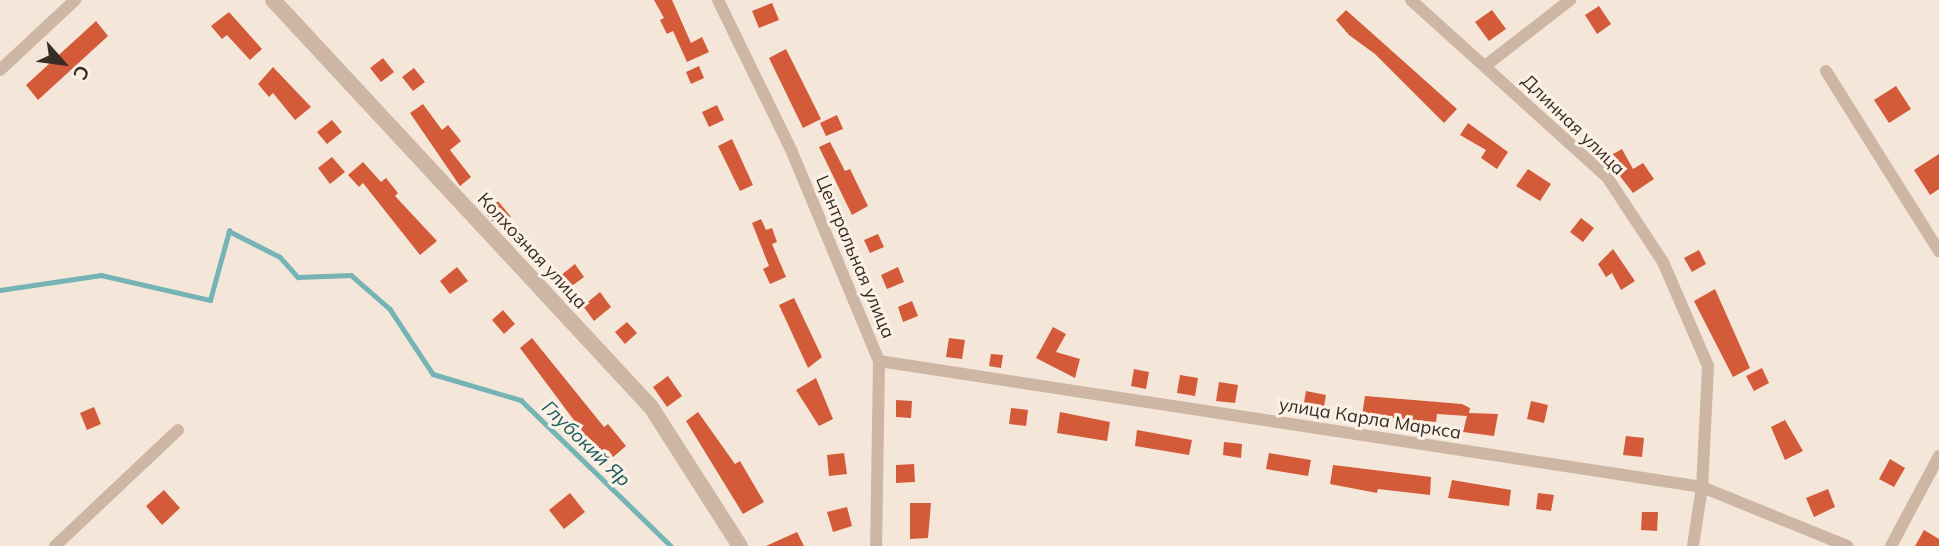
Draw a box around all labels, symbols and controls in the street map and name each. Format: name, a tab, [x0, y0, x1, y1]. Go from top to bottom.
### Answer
north arrow	[28, 28, 98, 98]
text: С	[68, 61, 95, 84]
street label: Длинная улица	[1517, 70, 1629, 180]
street label: Центральная улица	[811, 172, 899, 342]
street label: Колхозная улица	[473, 189, 591, 313]
street label: улица Карла Маркса	[1277, 394, 1463, 444]
water label: Глубокий Яр	[537, 396, 635, 492]

